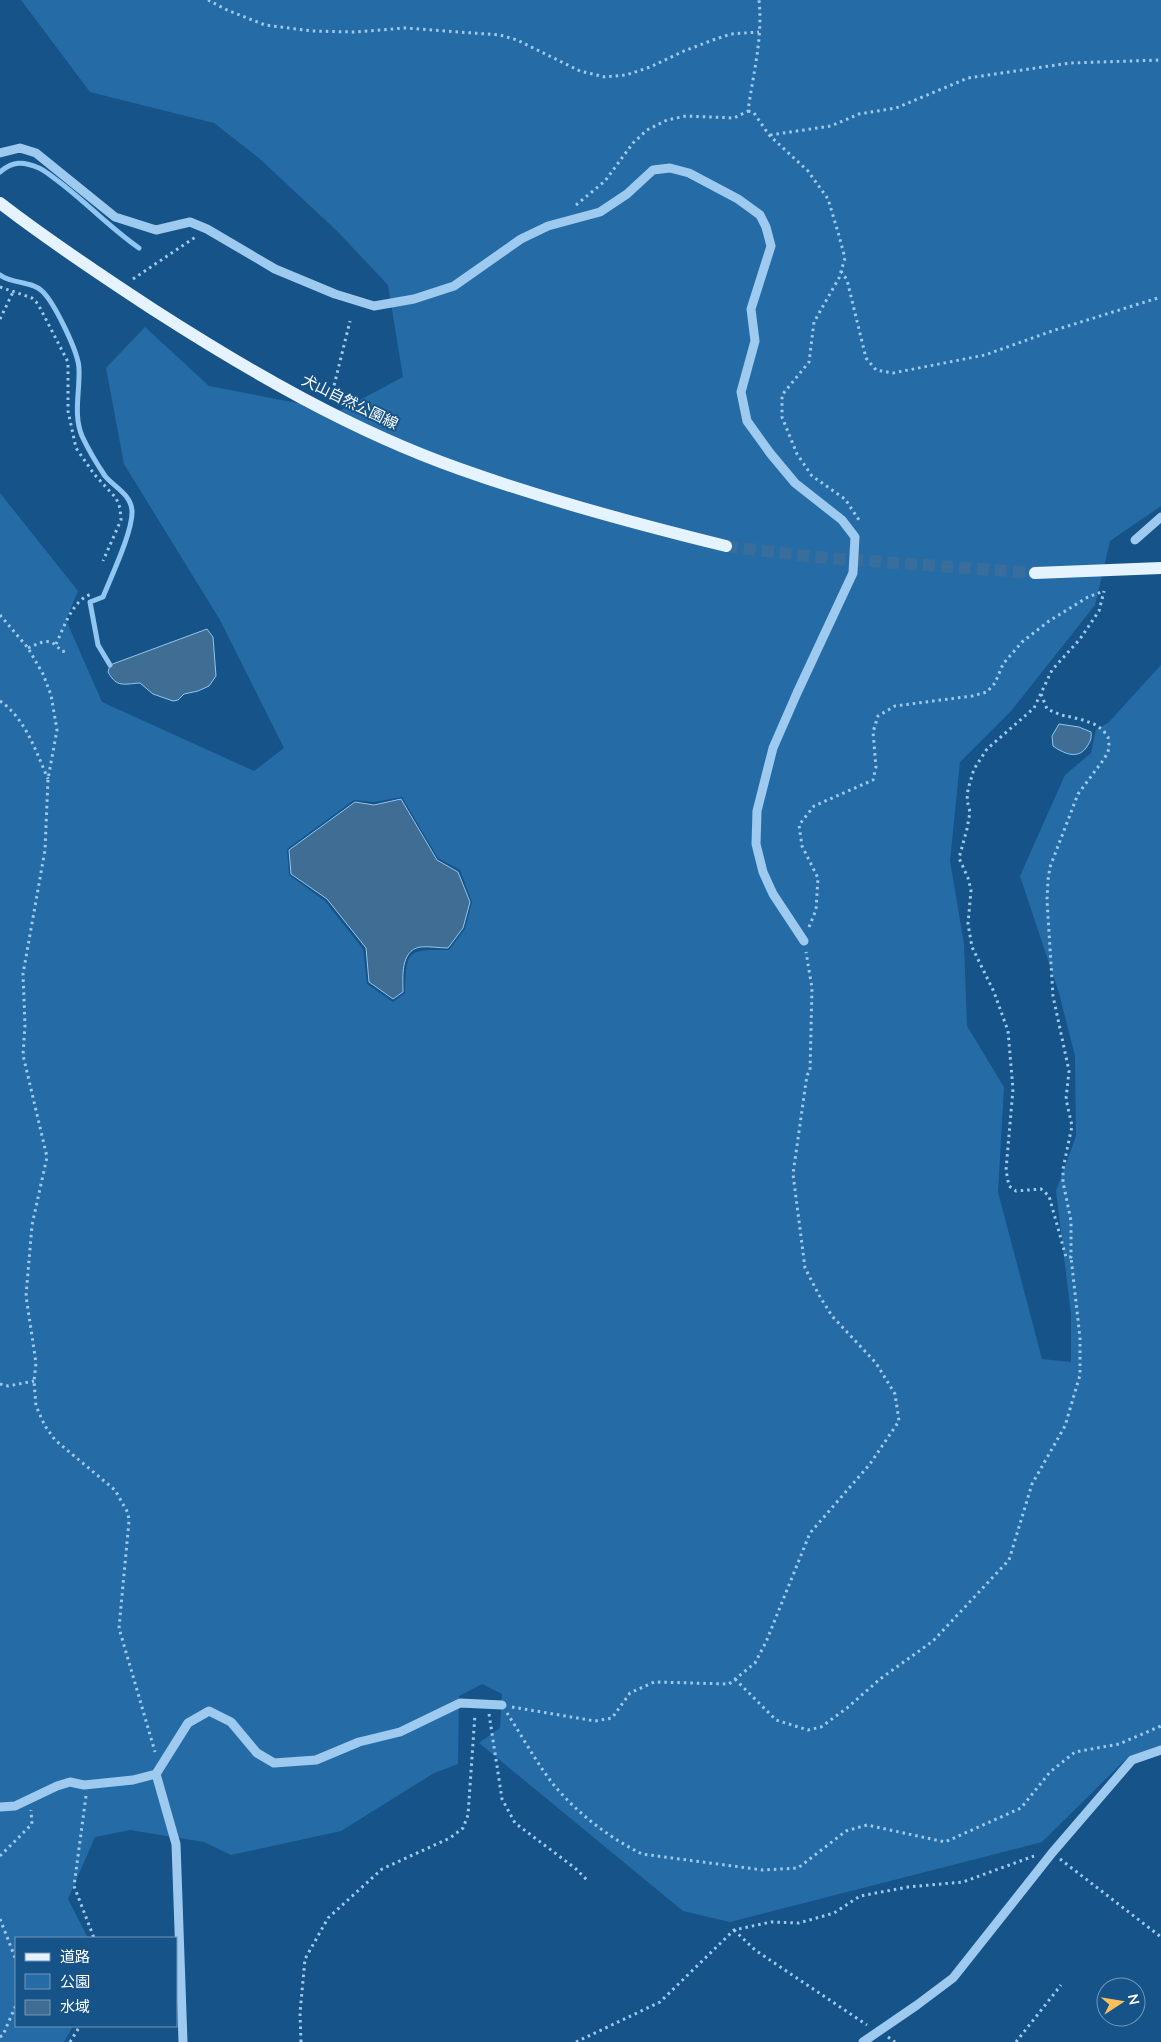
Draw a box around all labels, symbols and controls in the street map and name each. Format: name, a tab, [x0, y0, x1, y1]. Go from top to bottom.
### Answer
street label: 犬山自然公園線	[299, 370, 402, 433]
legend	[15, 1937, 178, 2027]
text: 道路	[60, 1947, 90, 1966]
text: 公園	[60, 1972, 90, 1991]
north arrow	[1096, 1977, 1146, 2027]
text: N	[1124, 1992, 1144, 2006]
text: 水域	[60, 1997, 90, 2016]

